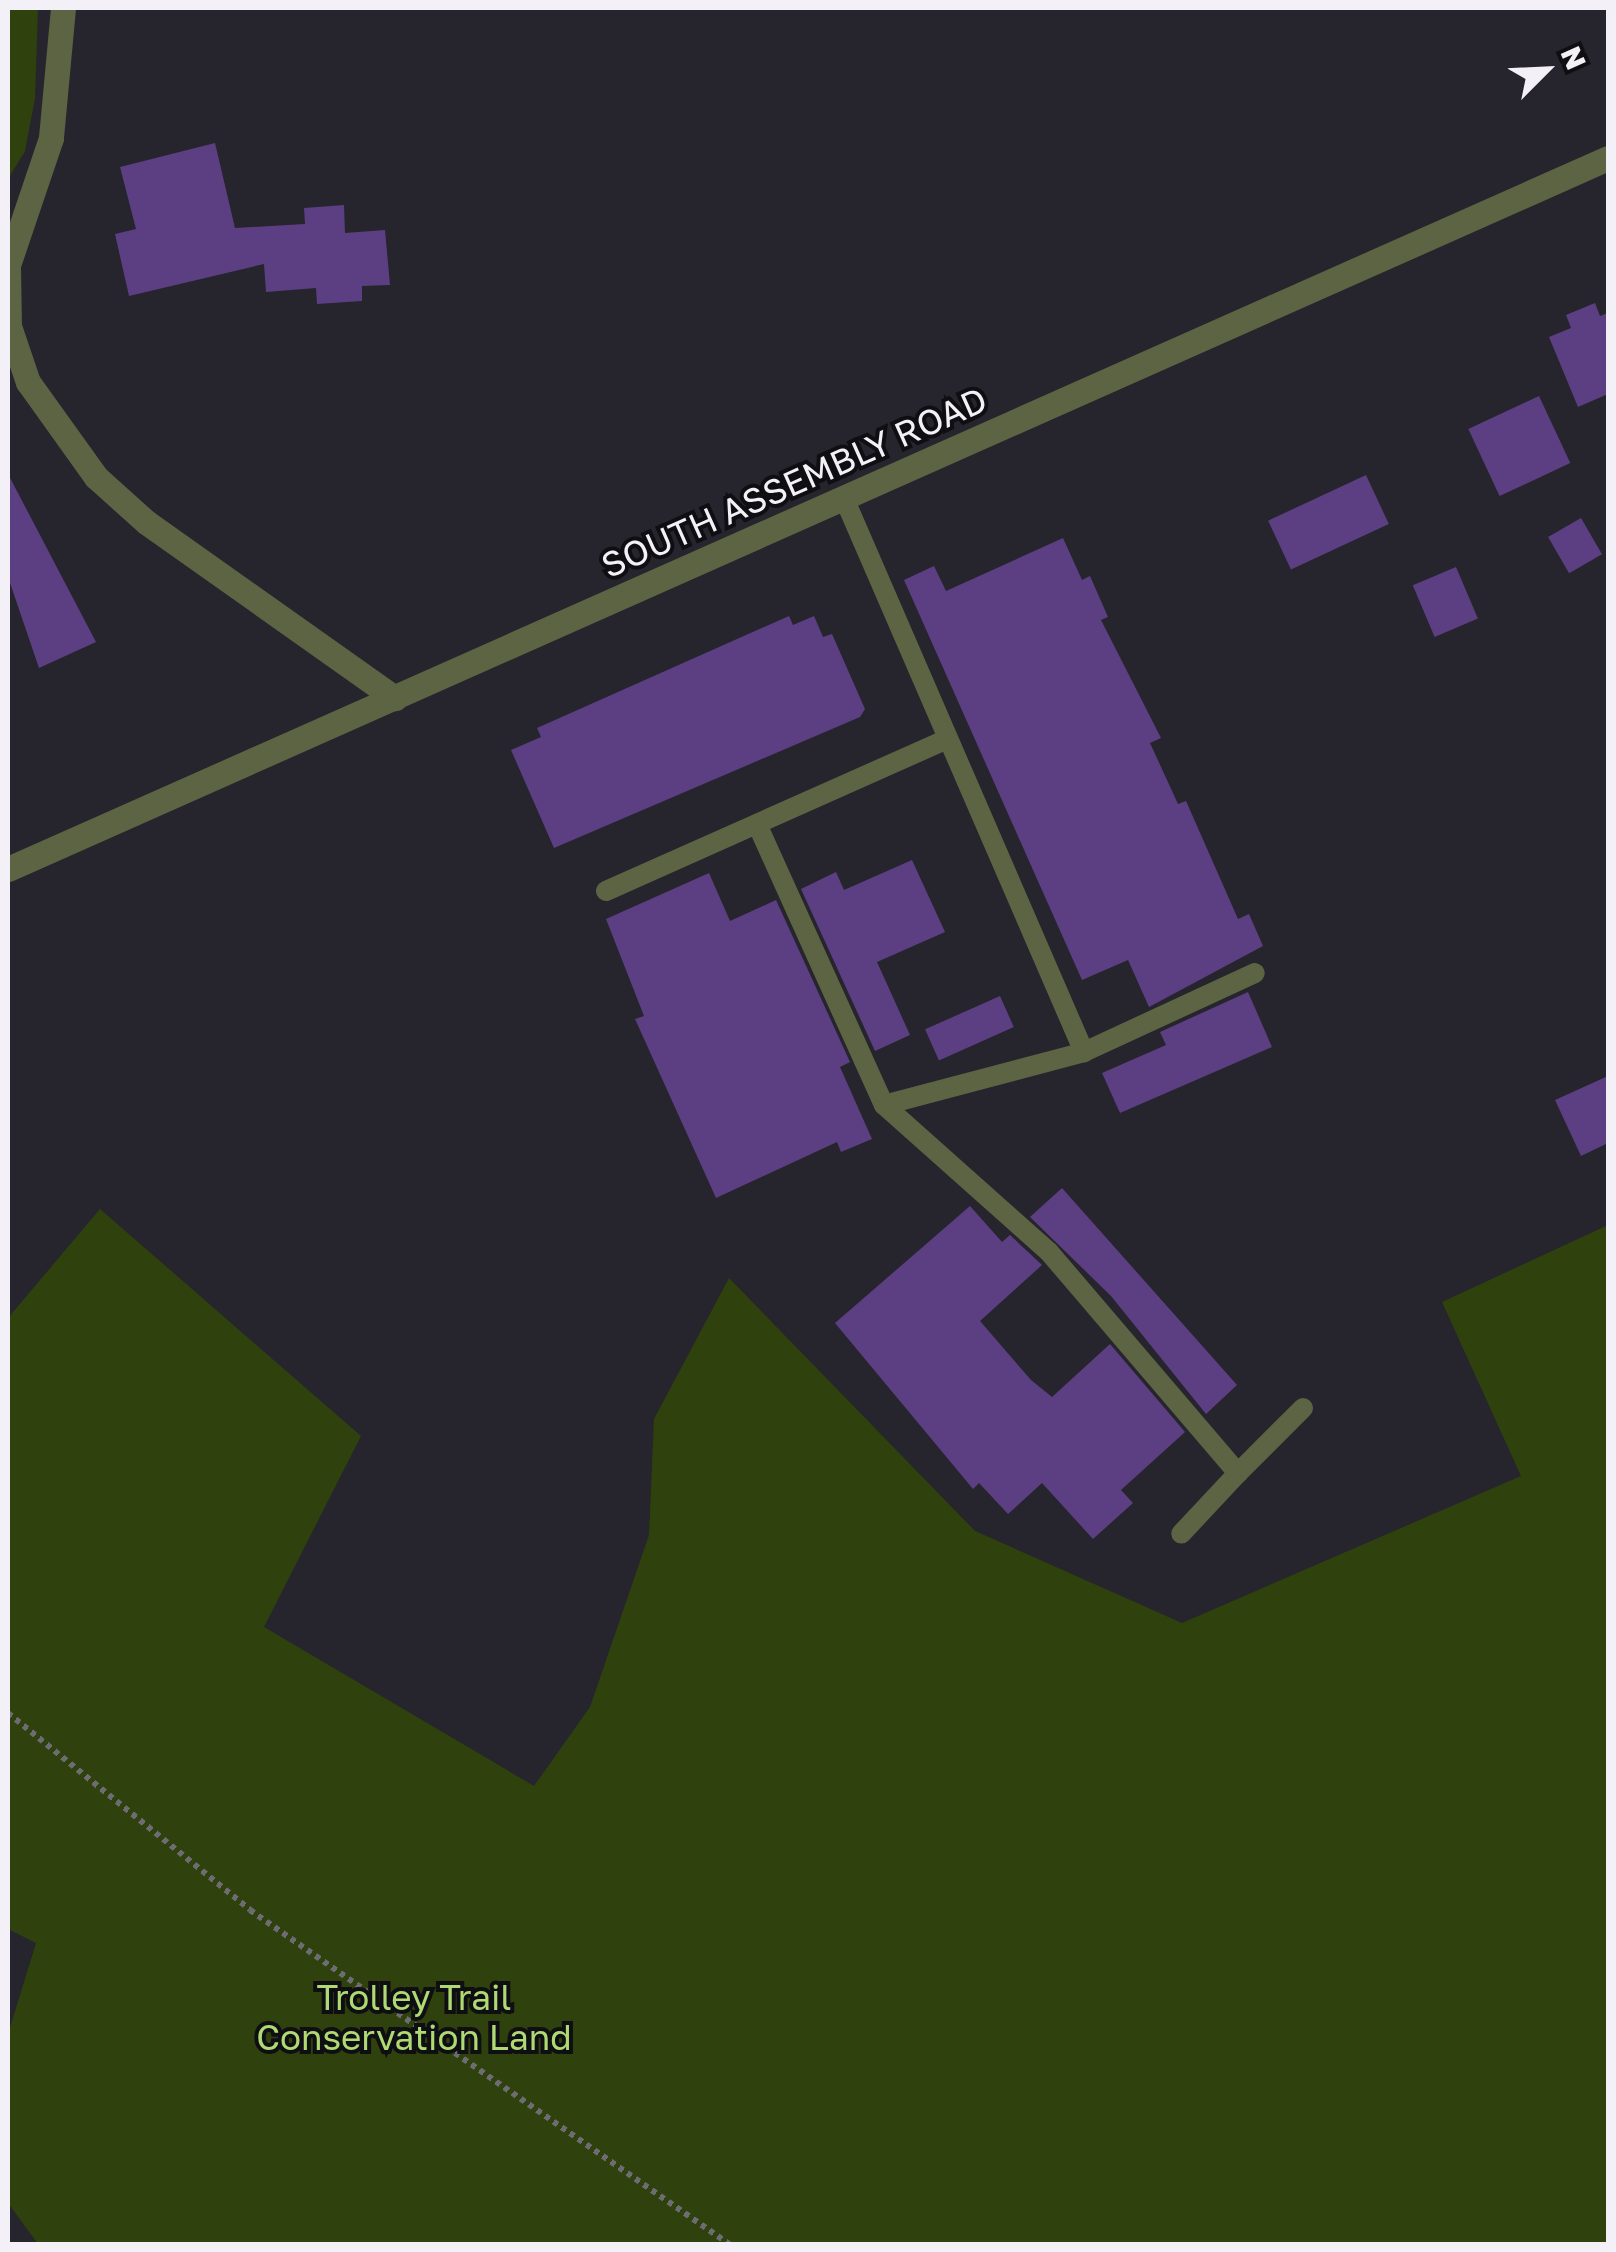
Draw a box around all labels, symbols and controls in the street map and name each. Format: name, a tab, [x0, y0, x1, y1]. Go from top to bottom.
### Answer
north arrow	[1496, 20, 1596, 120]
text: N	[1554, 41, 1593, 74]
street label: SOUTH ASSEMBLY ROAD	[595, 378, 993, 586]
park label: Trolley Trail Conservation Land	[256, 1976, 572, 2058]

